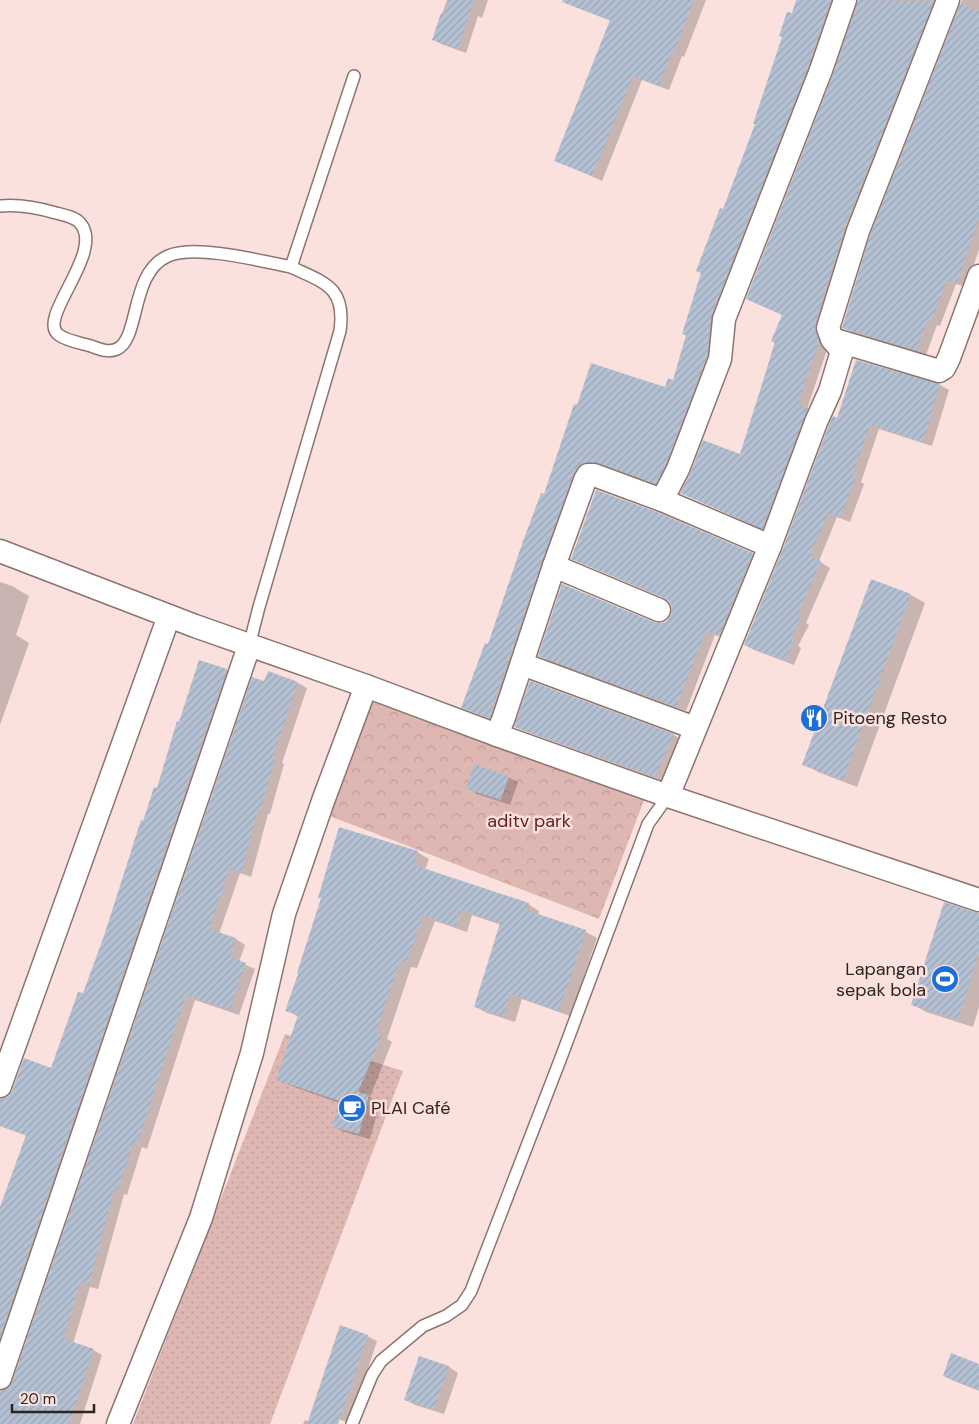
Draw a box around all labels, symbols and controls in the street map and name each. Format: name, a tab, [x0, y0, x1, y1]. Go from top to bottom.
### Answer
restaurant icon: Pitoeng Resto	[799, 703, 829, 733]
place label: Pitoeng Resto	[833, 706, 947, 730]
park label: aditv park	[487, 809, 571, 833]
place label: Lapangan sepak bola	[836, 957, 926, 1002]
sports icon: Lapangan sepak bola	[930, 964, 960, 994]
cafe icon: PLAI Café	[337, 1093, 367, 1123]
place label: PLAI Café	[371, 1096, 451, 1120]
scale bar	[12, 1382, 95, 1414]
text: 20 m	[20, 1389, 56, 1409]

